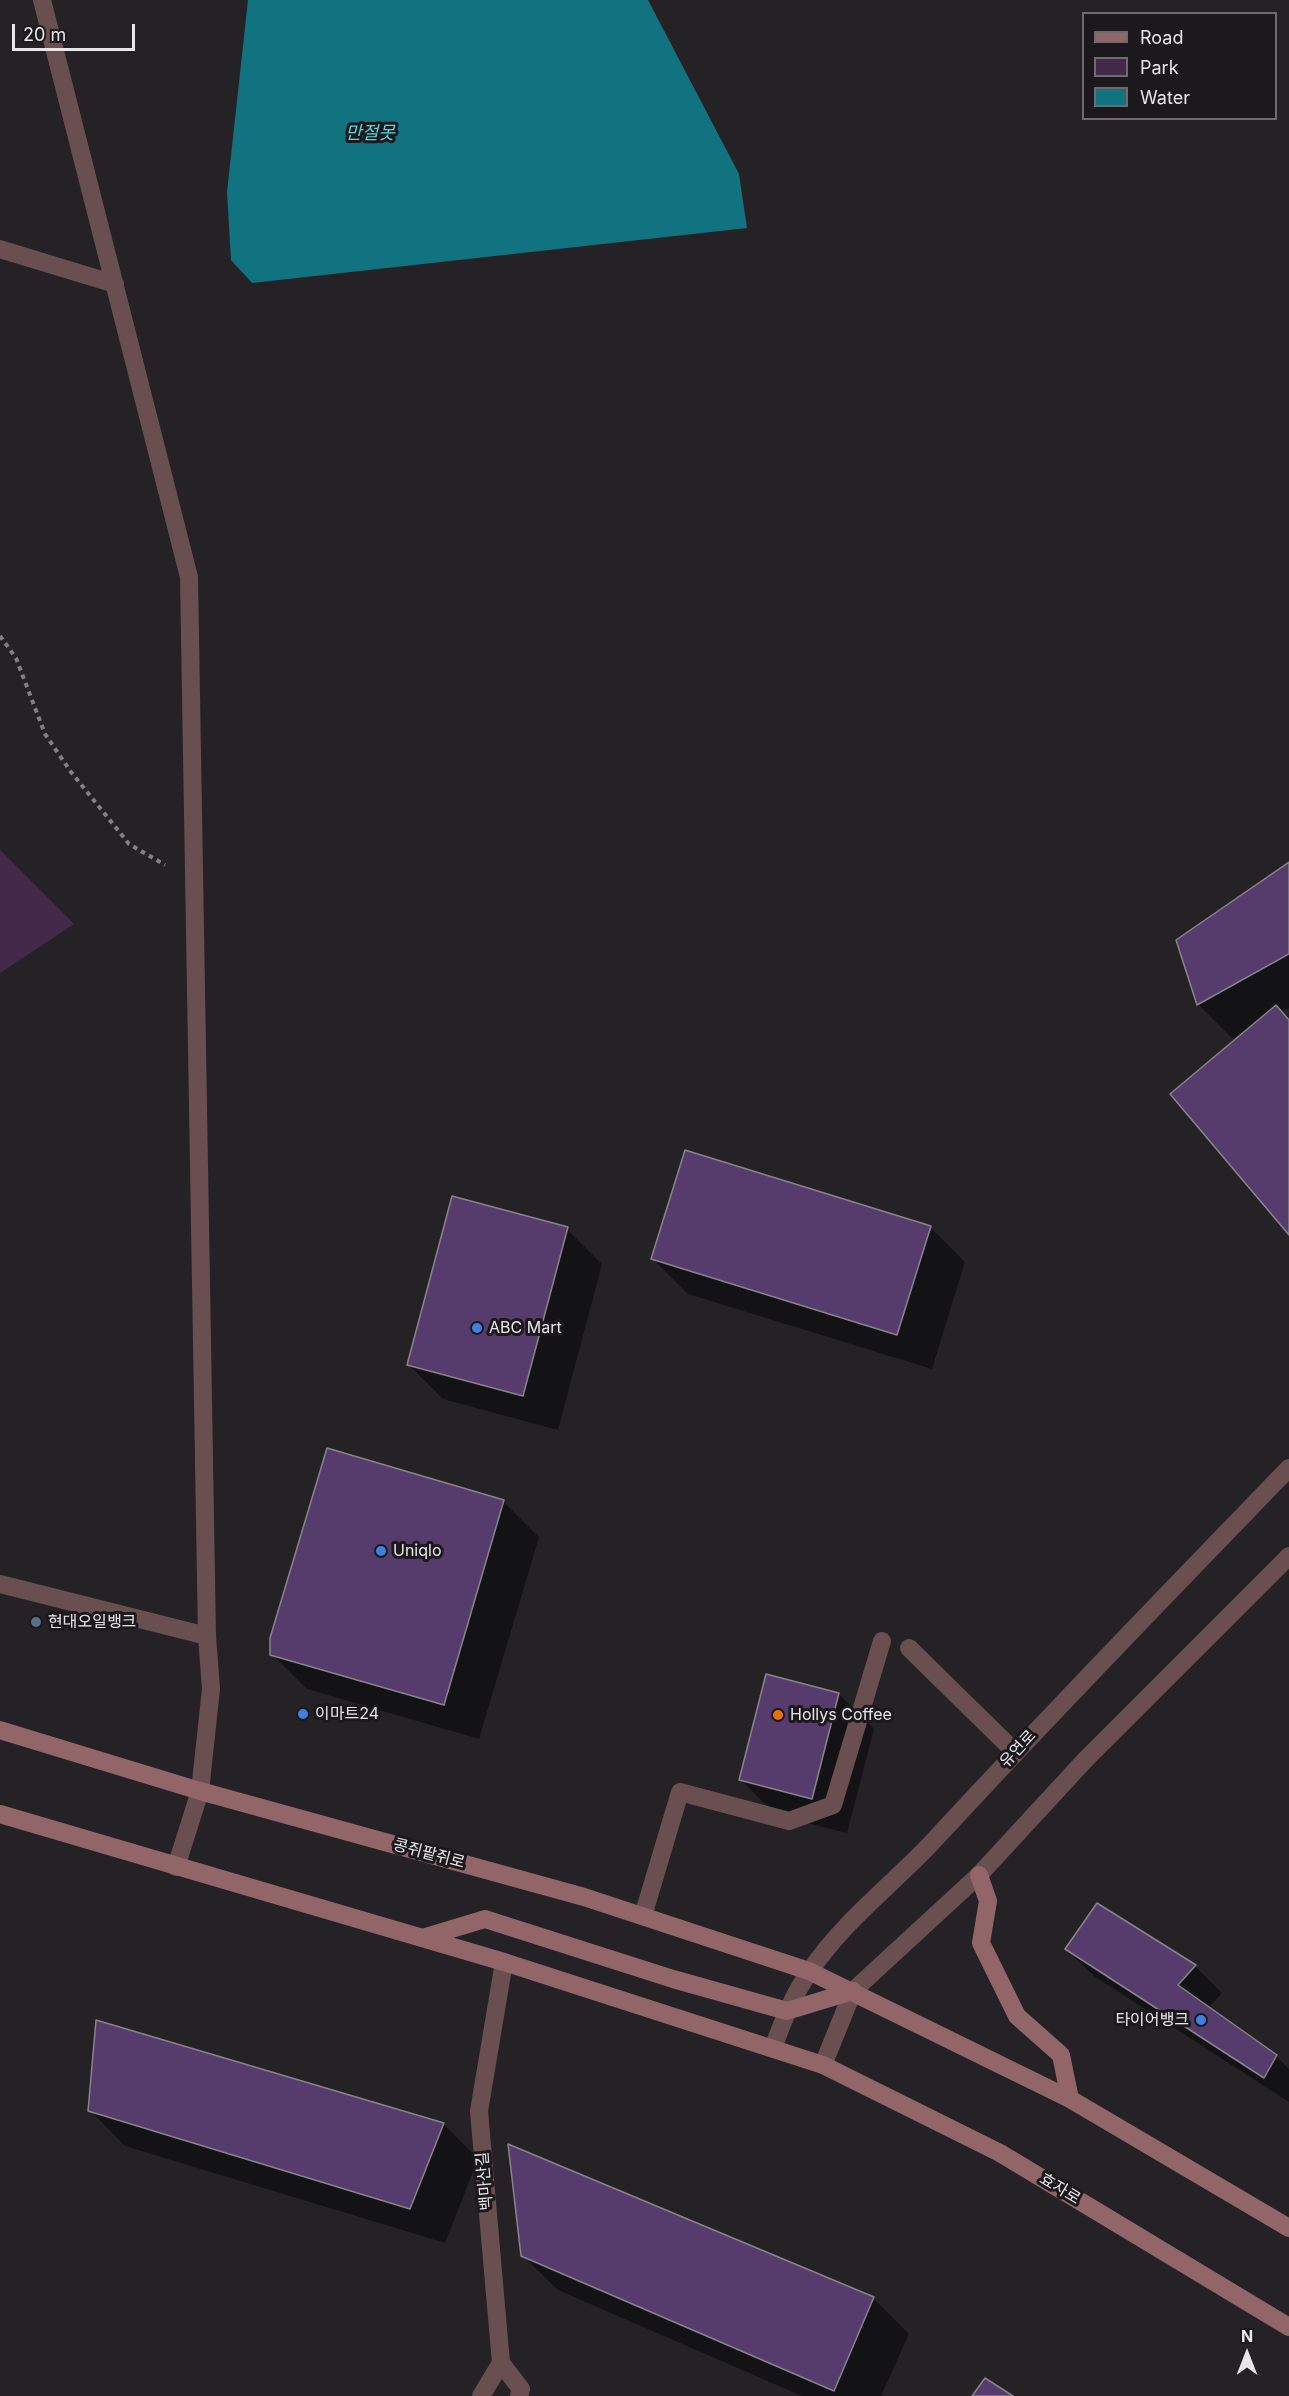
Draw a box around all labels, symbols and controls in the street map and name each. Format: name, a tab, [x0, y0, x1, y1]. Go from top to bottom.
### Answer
scale bar	[15, 12, 138, 50]
legend	[1082, 12, 1277, 120]
text: 20 m	[23, 24, 66, 45]
text: Road	[1140, 27, 1183, 48]
text: Park	[1140, 57, 1179, 78]
text: Water	[1140, 87, 1190, 108]
water label: 만절못	[345, 123, 395, 145]
place label: ABC Mart	[489, 1318, 562, 1338]
marker: ABC Mart	[470, 1321, 484, 1335]
place label: Uniqlo	[393, 1541, 442, 1561]
marker: Uniqlo	[374, 1544, 388, 1558]
place label: 현대오일뱅크	[48, 1612, 136, 1632]
marker: 현대오일뱅크	[29, 1615, 43, 1629]
place label: 이마트24	[315, 1704, 379, 1724]
place label: Hollys Coffee	[790, 1705, 892, 1725]
marker: 이마트24	[296, 1707, 310, 1721]
marker: Hollys Coffee	[771, 1708, 785, 1722]
street label: 유연로	[996, 1726, 1040, 1772]
street label: 콩쥐팥쥐로	[391, 1835, 467, 1873]
place label: 타이어뱅크	[1115, 2010, 1189, 2030]
marker: 타이어뱅크	[1194, 2013, 1208, 2027]
street label: 백마산길	[473, 2151, 497, 2211]
street label: 효자로	[1036, 2169, 1084, 2209]
north arrow	[1217, 2324, 1277, 2384]
text: N	[1241, 2326, 1253, 2346]

